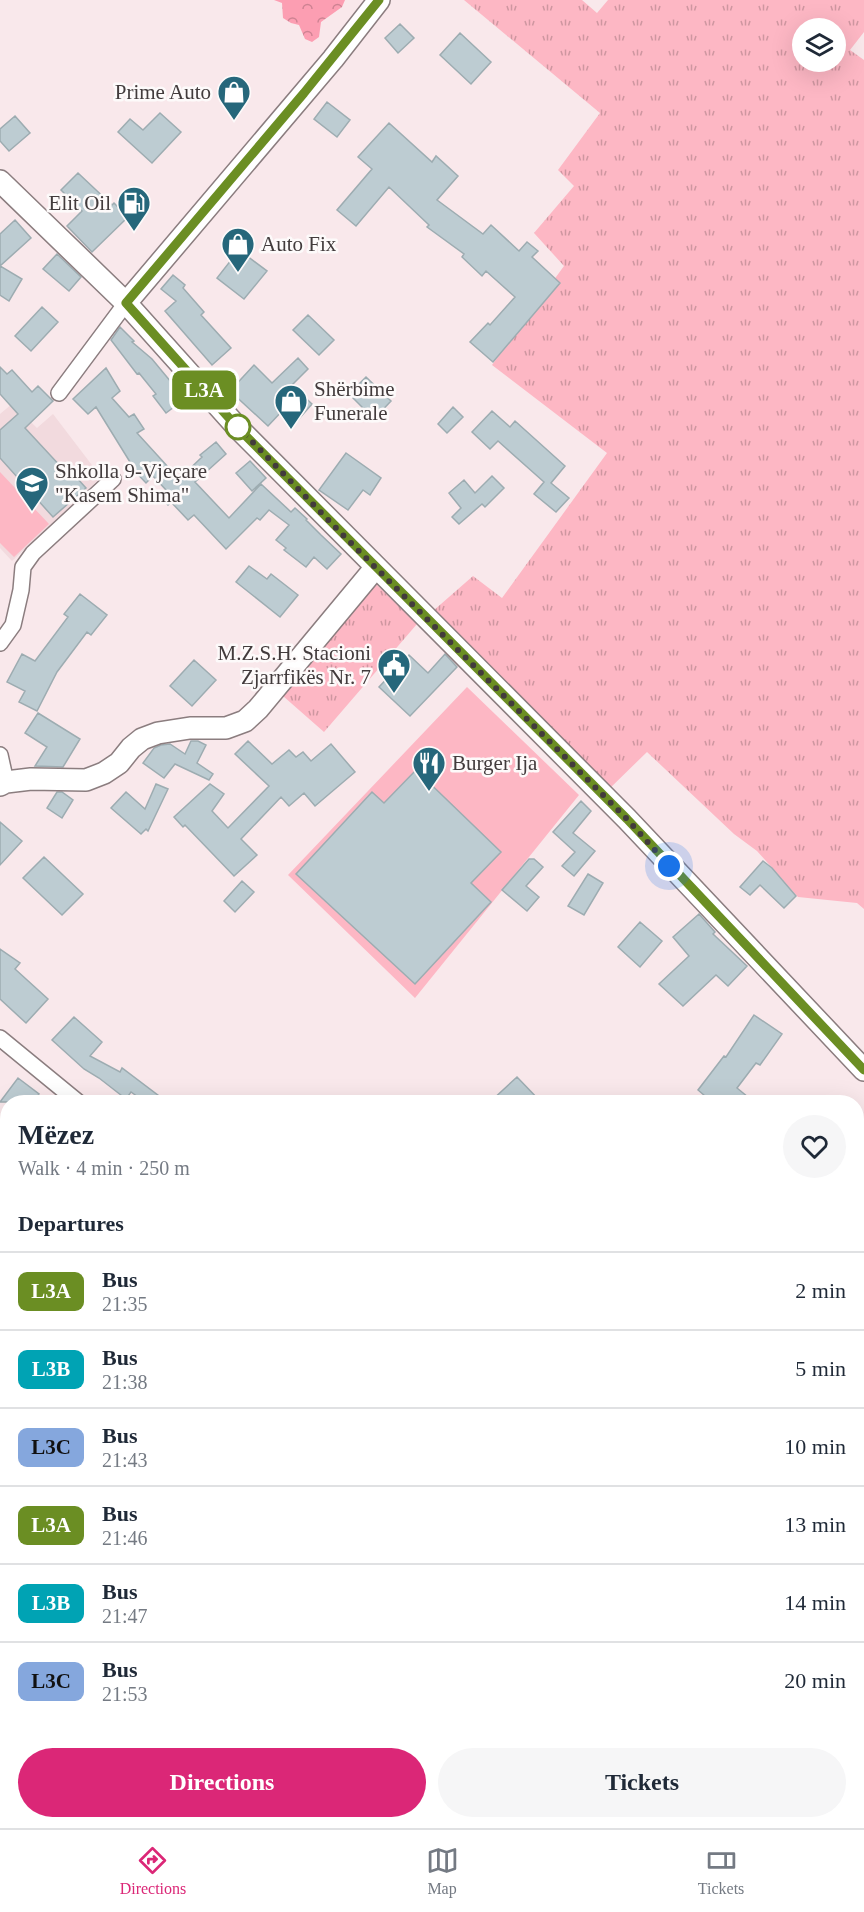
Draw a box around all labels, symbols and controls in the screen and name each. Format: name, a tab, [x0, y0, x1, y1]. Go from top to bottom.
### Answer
map controls	[792, 18, 846, 72]
button: layers	[792, 18, 846, 72]
shop icon: Prime Auto	[216, 74, 252, 121]
place label: Prime Auto	[115, 80, 211, 104]
fuel station icon: Elit Oil	[116, 185, 152, 232]
place label: Elit Oil	[49, 191, 111, 215]
shop icon: Auto Fix	[220, 226, 256, 273]
place label: Auto Fix	[261, 232, 337, 256]
line badge: L3A	[170, 370, 238, 410]
place label: Shërbime Funerale	[314, 377, 394, 425]
text: L3A	[184, 378, 224, 402]
shop icon: Shërbime Funerale	[273, 383, 309, 430]
unlabelled marker	[225, 414, 251, 440]
place label: Shkolla 9-Vjeçare "Kasem Shima"	[55, 459, 207, 507]
school or university icon: Shkolla 9-Vjeçare "Kasem Shima"	[14, 465, 50, 512]
place label: M.Z.S.H. Stacioni Zjarrfikës Nr. 7	[218, 641, 371, 689]
public building icon: M.Z.S.H. Stacioni Zjarrfikës Nr. 7	[376, 647, 412, 694]
restaurant icon: Burger Ija	[411, 745, 447, 792]
place label: Burger Ija	[452, 751, 538, 775]
your location	[654, 851, 684, 881]
button: heart	[783, 1115, 846, 1178]
text: Mëzez	[18, 1119, 94, 1150]
text: Walk · 4 min · 250 m	[18, 1157, 190, 1179]
text: Departures	[18, 1211, 124, 1236]
text: Bus	[102, 1267, 137, 1292]
text: 2 min	[795, 1278, 846, 1303]
text: L3A	[31, 1279, 71, 1303]
text: 21:35	[102, 1293, 148, 1315]
text: Bus	[102, 1345, 137, 1370]
text: 5 min	[795, 1356, 846, 1381]
text: L3B	[32, 1357, 70, 1381]
text: 21:38	[102, 1371, 148, 1393]
text: Bus	[102, 1423, 137, 1448]
text: 10 min	[784, 1434, 846, 1459]
text: L3C	[31, 1435, 71, 1459]
text: 21:43	[102, 1449, 148, 1471]
text: Bus	[102, 1501, 137, 1526]
text: 13 min	[784, 1512, 846, 1537]
text: L3A	[31, 1513, 71, 1537]
text: 21:46	[102, 1527, 148, 1549]
text: Bus	[102, 1579, 137, 1604]
text: 14 min	[784, 1590, 846, 1615]
text: L3B	[32, 1591, 70, 1615]
text: 21:47	[102, 1605, 148, 1627]
text: Bus	[102, 1657, 137, 1682]
text: 20 min	[784, 1668, 846, 1693]
text: L3C	[31, 1669, 71, 1693]
text: 21:53	[102, 1683, 148, 1705]
button: Directions	[18, 1748, 426, 1817]
button: Tickets	[438, 1748, 846, 1817]
tab: Directions	[120, 1844, 186, 1898]
tab: Map	[426, 1844, 459, 1898]
tab: Tickets	[698, 1844, 744, 1898]

